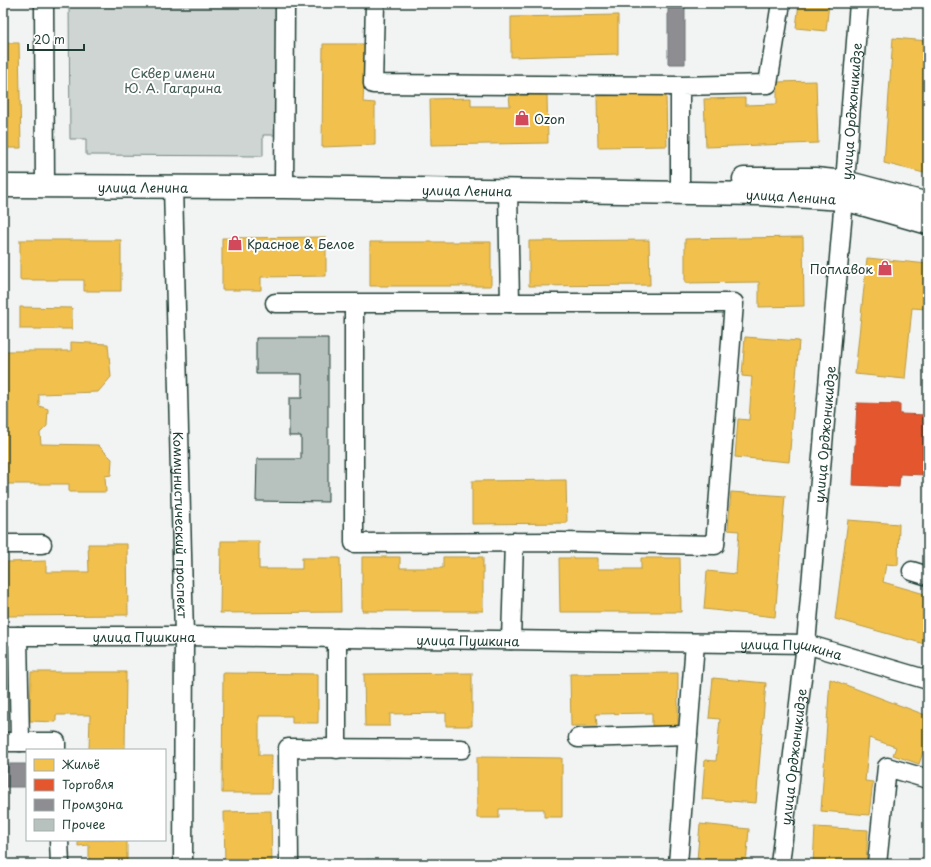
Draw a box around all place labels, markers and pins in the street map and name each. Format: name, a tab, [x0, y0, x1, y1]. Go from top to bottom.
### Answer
shop icon: Ozon	[513, 109, 531, 127]
place label: Ozon	[534, 109, 565, 128]
shop icon: Красное & Белое	[226, 234, 244, 252]
place label: Красное & Белое	[247, 234, 355, 253]
place label: Поплавок	[810, 259, 873, 278]
shop icon: Поплавок	[876, 259, 894, 277]

